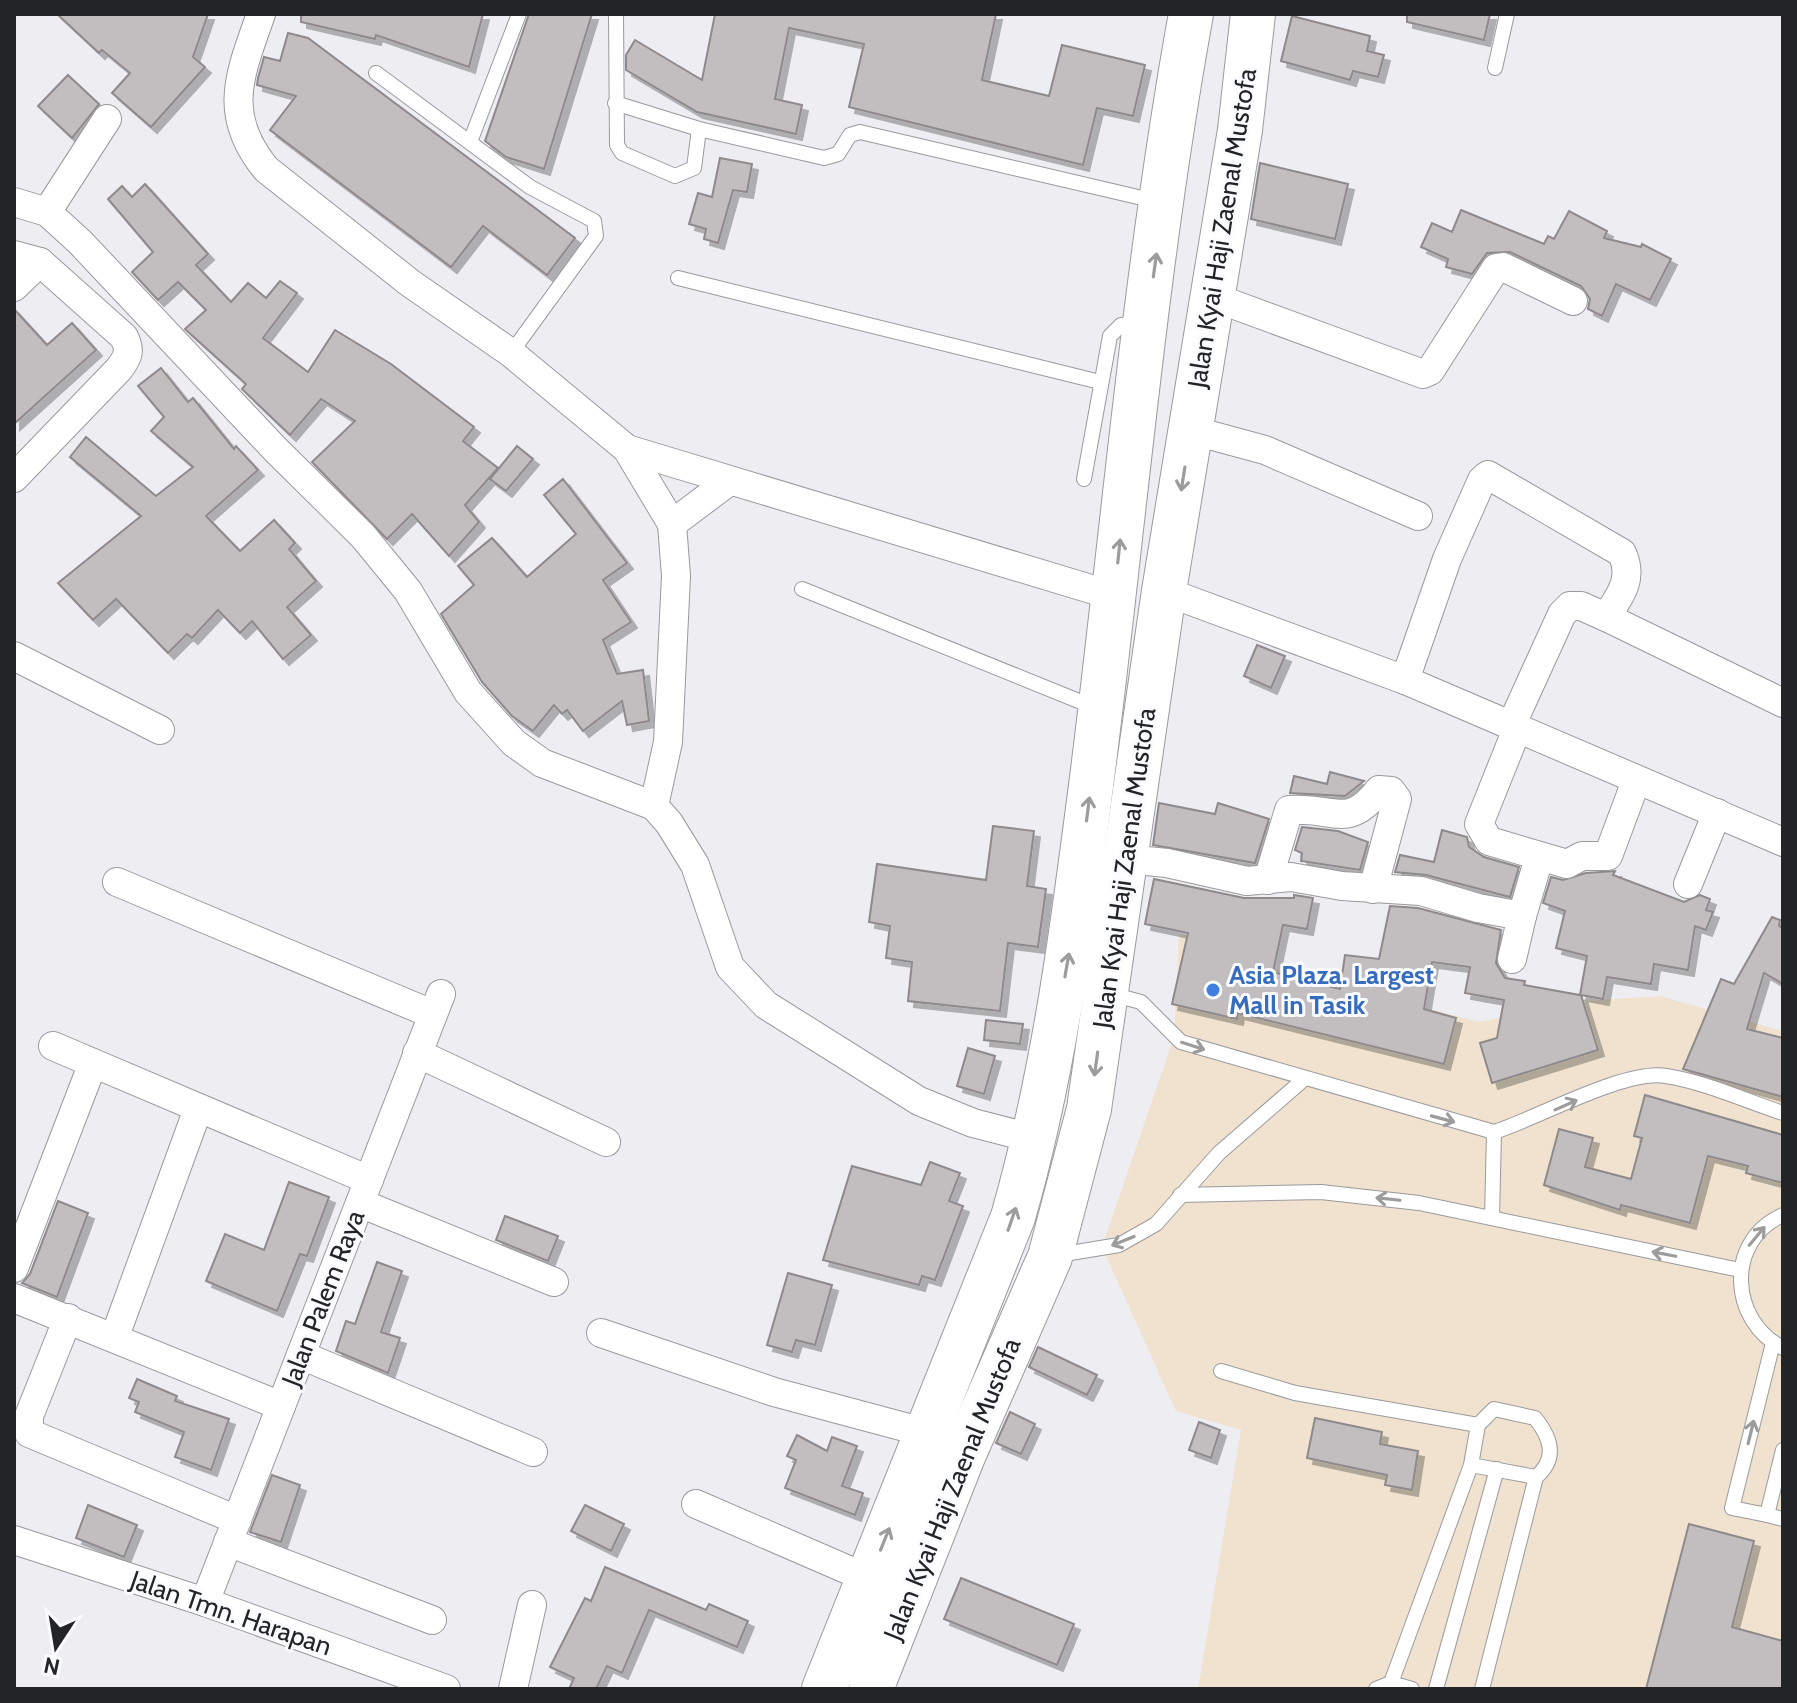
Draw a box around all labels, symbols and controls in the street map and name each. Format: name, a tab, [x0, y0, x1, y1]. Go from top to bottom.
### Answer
street label: Jalan Kyai Haji Zaenal Mustofa	[1181, 65, 1263, 391]
one-way arrow	[1148, 253, 1163, 278]
one-way arrow	[1175, 465, 1190, 491]
one-way arrow	[1111, 538, 1126, 565]
street label: Jalan Kyai Haji Zaenal Mustofa	[1086, 705, 1162, 1031]
one-way arrow	[1081, 797, 1096, 822]
one-way arrow	[1060, 953, 1075, 979]
place label: Asia Plaza. Largest Mall in Tasik	[1229, 959, 1434, 1021]
marker: Asia Plaza. Largest Mall in Tasik	[1204, 981, 1222, 999]
one-way arrow	[1180, 1040, 1205, 1054]
one-way arrow	[1088, 1050, 1103, 1076]
one-way arrow	[1554, 1096, 1578, 1111]
one-way arrow	[1429, 1112, 1455, 1127]
one-way arrow	[1375, 1192, 1402, 1207]
street label: Jalan Palem Raya	[274, 1205, 371, 1391]
one-way arrow	[1005, 1207, 1020, 1232]
one-way arrow	[1748, 1226, 1766, 1246]
one-way arrow	[1111, 1234, 1135, 1249]
one-way arrow	[1651, 1246, 1677, 1261]
street label: Jalan Kyai Haji Zaenal Mustofa	[876, 1333, 1028, 1646]
one-way arrow	[1744, 1420, 1759, 1446]
one-way arrow	[879, 1527, 893, 1552]
street label: Jalan Tmn. Harapan	[125, 1563, 336, 1662]
north arrow	[16, 1607, 96, 1687]
text: N	[42, 1651, 62, 1681]

